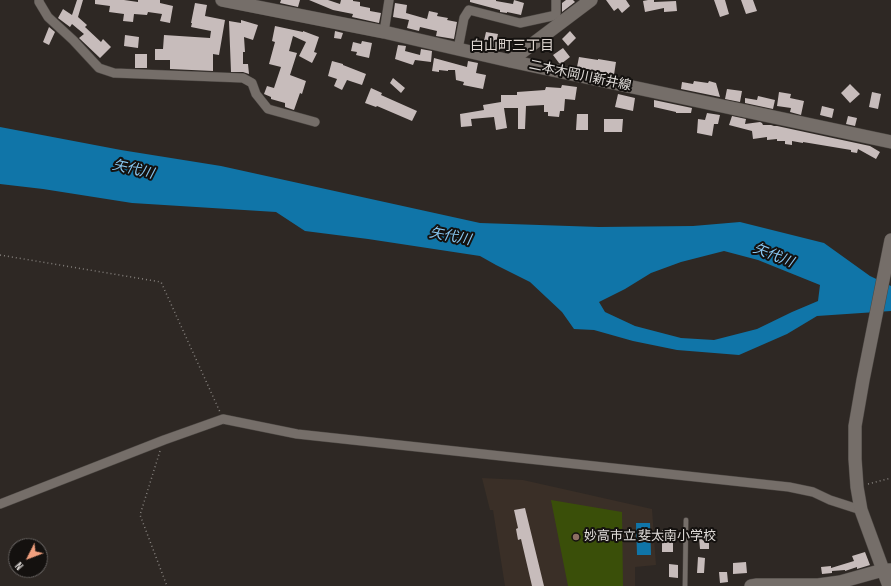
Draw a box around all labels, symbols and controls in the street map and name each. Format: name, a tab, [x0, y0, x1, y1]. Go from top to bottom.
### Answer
district label: 白山町三丁目	[470, 38, 554, 54]
street label: 二本木岡川新井線	[528, 58, 632, 94]
water label: 矢代川	[111, 157, 155, 183]
water label: 矢代川	[428, 225, 472, 249]
water label: 矢代川	[750, 240, 796, 272]
place label: 妙高市立 斐太南小学校	[584, 529, 716, 545]
marker: 妙高市立 斐太南小学校	[571, 532, 581, 542]
north arrow	[8, 538, 48, 578]
text: N	[13, 559, 26, 572]

